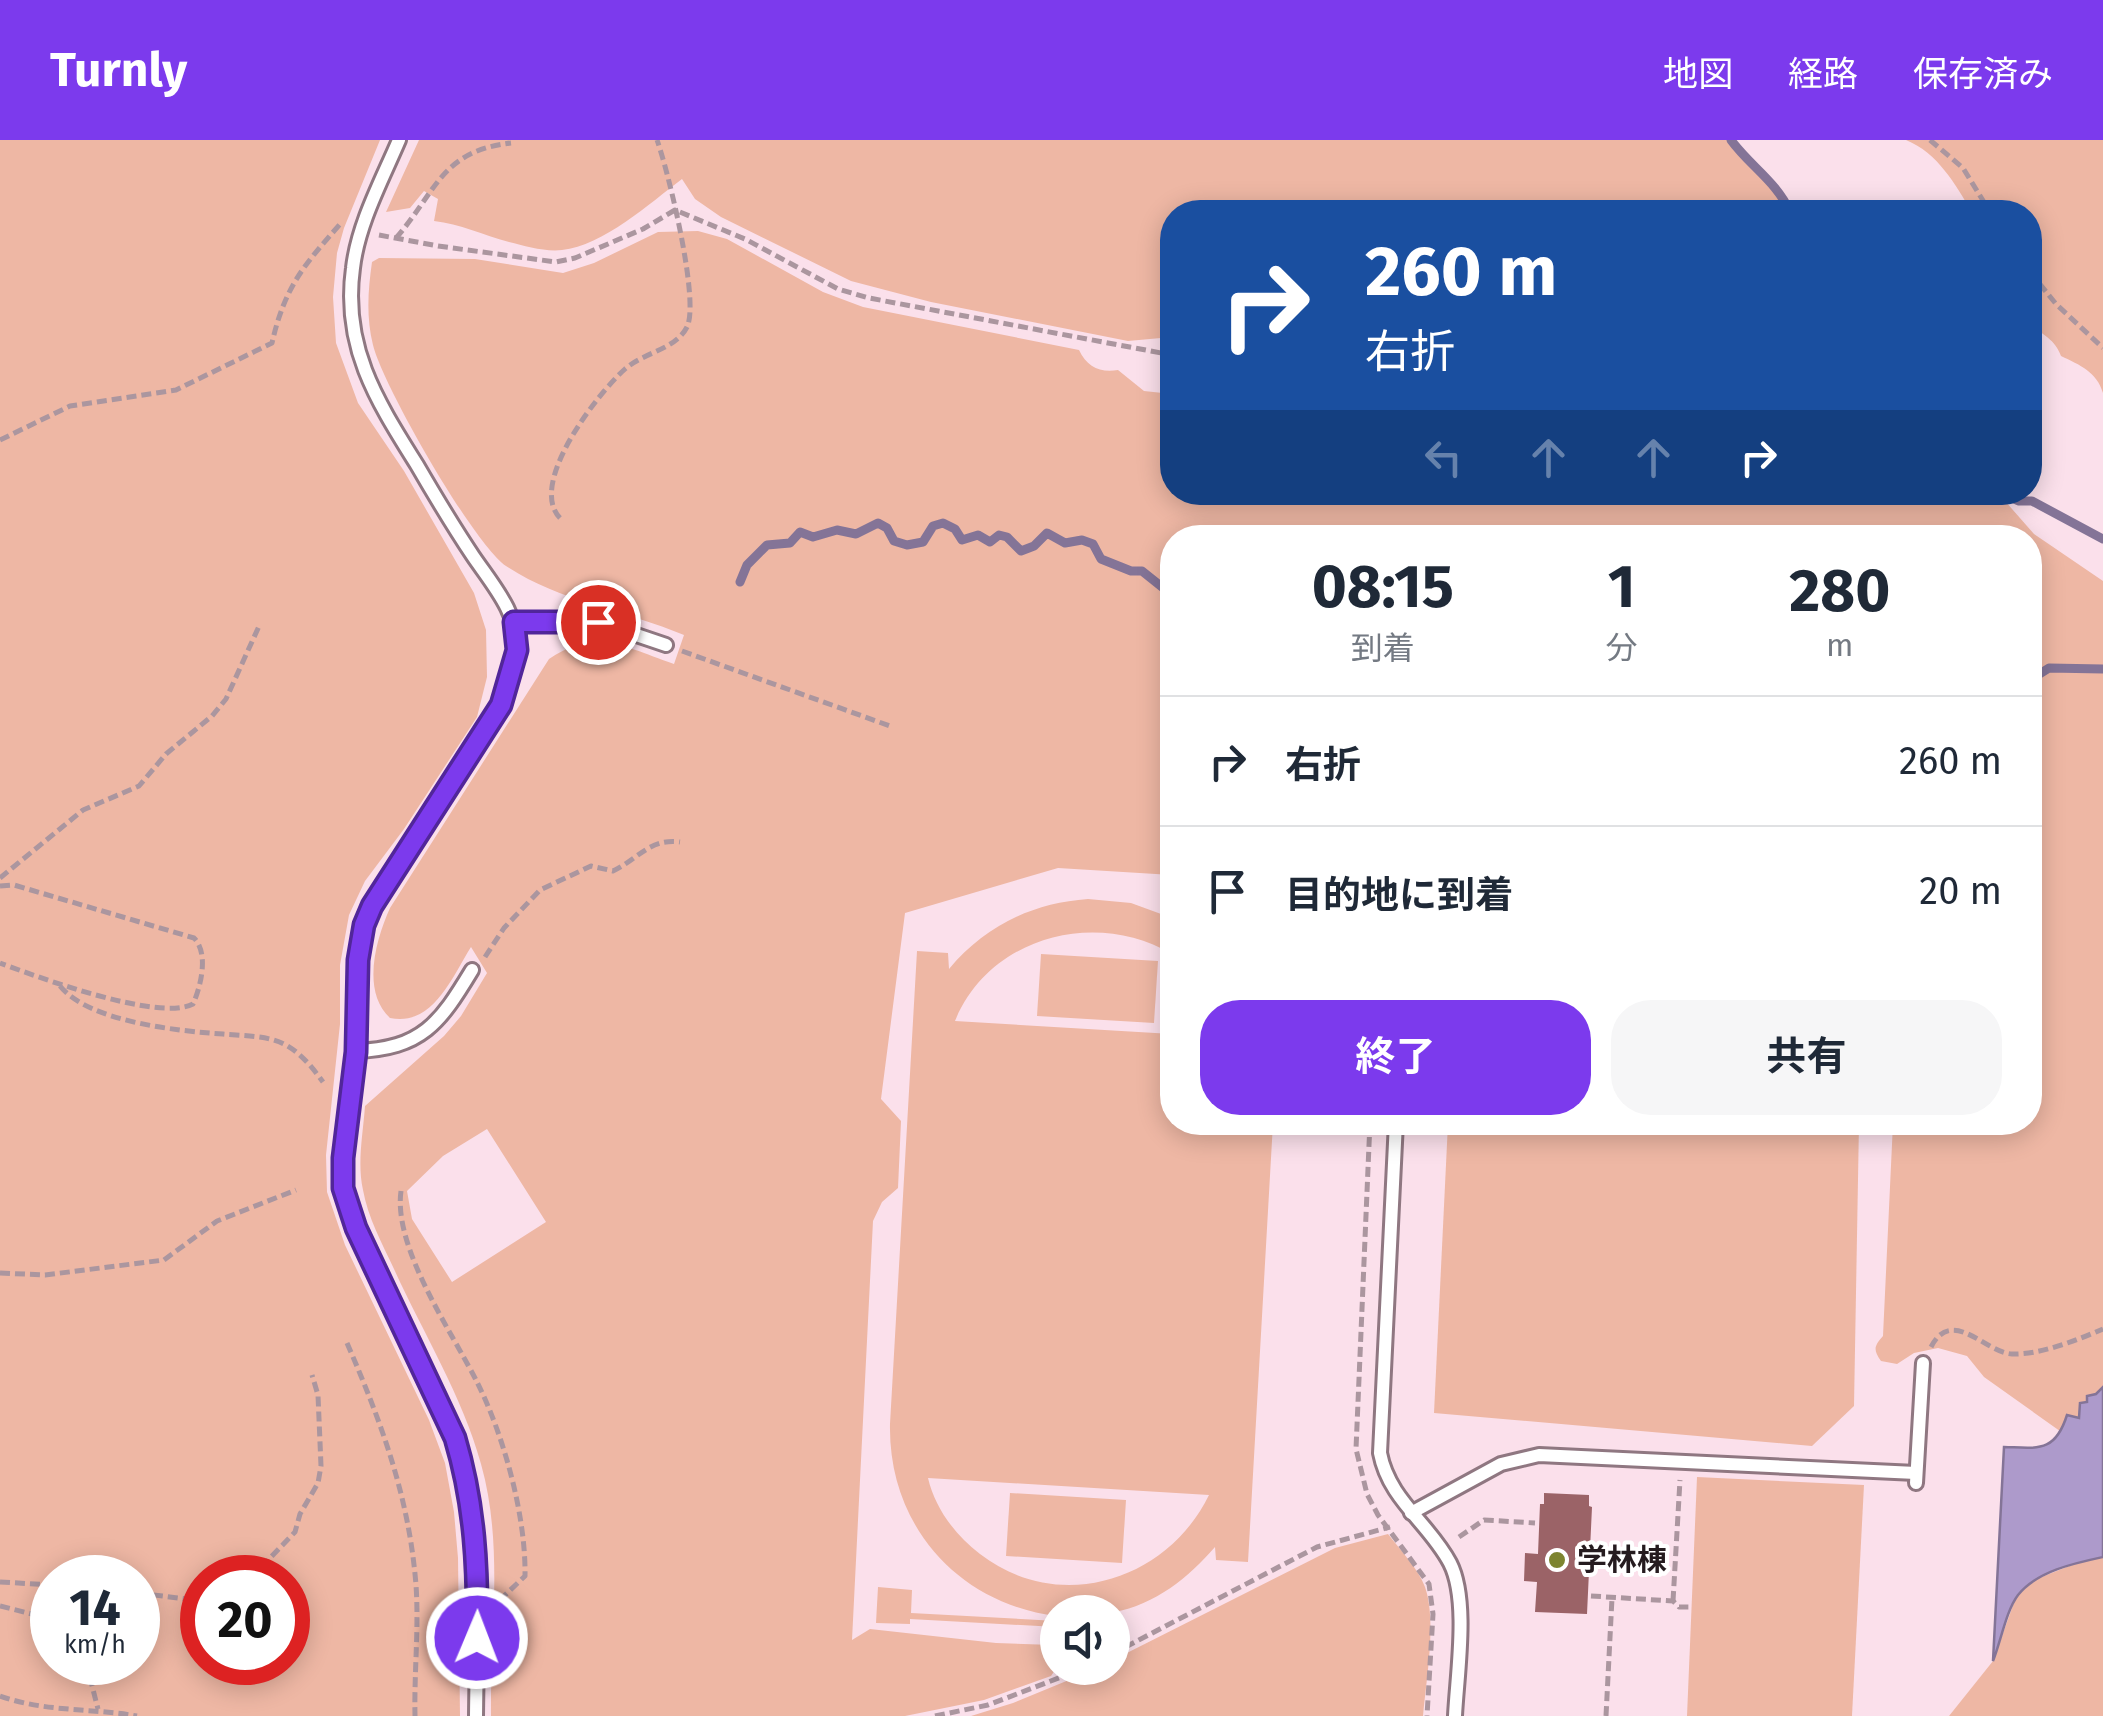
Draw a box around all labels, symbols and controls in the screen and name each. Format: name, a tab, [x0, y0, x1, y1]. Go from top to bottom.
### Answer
text: Turnly	[50, 41, 187, 99]
text: 地図	[1663, 53, 1733, 95]
text: 経路	[1788, 53, 1858, 95]
text: 保存済み	[1913, 53, 2053, 95]
text: 260 m	[1365, 230, 1557, 314]
icon: right	[1200, 240, 1330, 370]
text: 右折	[1365, 325, 1455, 379]
icon: left	[1416, 430, 1471, 485]
icon: ahead	[1521, 430, 1576, 485]
icon: ahead	[1626, 430, 1681, 485]
icon: right	[1731, 430, 1786, 485]
text: 08:15	[1312, 551, 1454, 623]
text: 1	[1608, 551, 1636, 623]
text: 280	[1789, 555, 1890, 627]
pin	[556, 580, 641, 665]
icon: arrive	[571, 595, 626, 650]
text: m	[1826, 626, 1854, 664]
text: 到着	[1351, 629, 1415, 667]
text: 分	[1606, 629, 1638, 667]
icon: right	[1200, 734, 1255, 789]
text: 260 m	[1899, 738, 2002, 784]
text: 右折	[1285, 742, 1361, 788]
icon: arrive	[1200, 864, 1255, 919]
text: 20 m	[1919, 868, 2002, 914]
text: 目的地に到着	[1285, 872, 1513, 918]
button: 終了	[1200, 1000, 1591, 1115]
button: 共有	[1611, 1000, 2002, 1115]
place label: 学林棟	[1577, 1542, 1667, 1578]
marker: 学林棟	[1546, 1549, 1568, 1571]
speed limit sign: 20	[180, 1555, 310, 1685]
text: 14	[69, 1578, 121, 1638]
position arrow	[425, 1586, 529, 1690]
map controls	[1040, 1595, 1130, 1685]
button: sound	[1040, 1595, 1130, 1685]
text: km/h	[64, 1630, 126, 1660]

